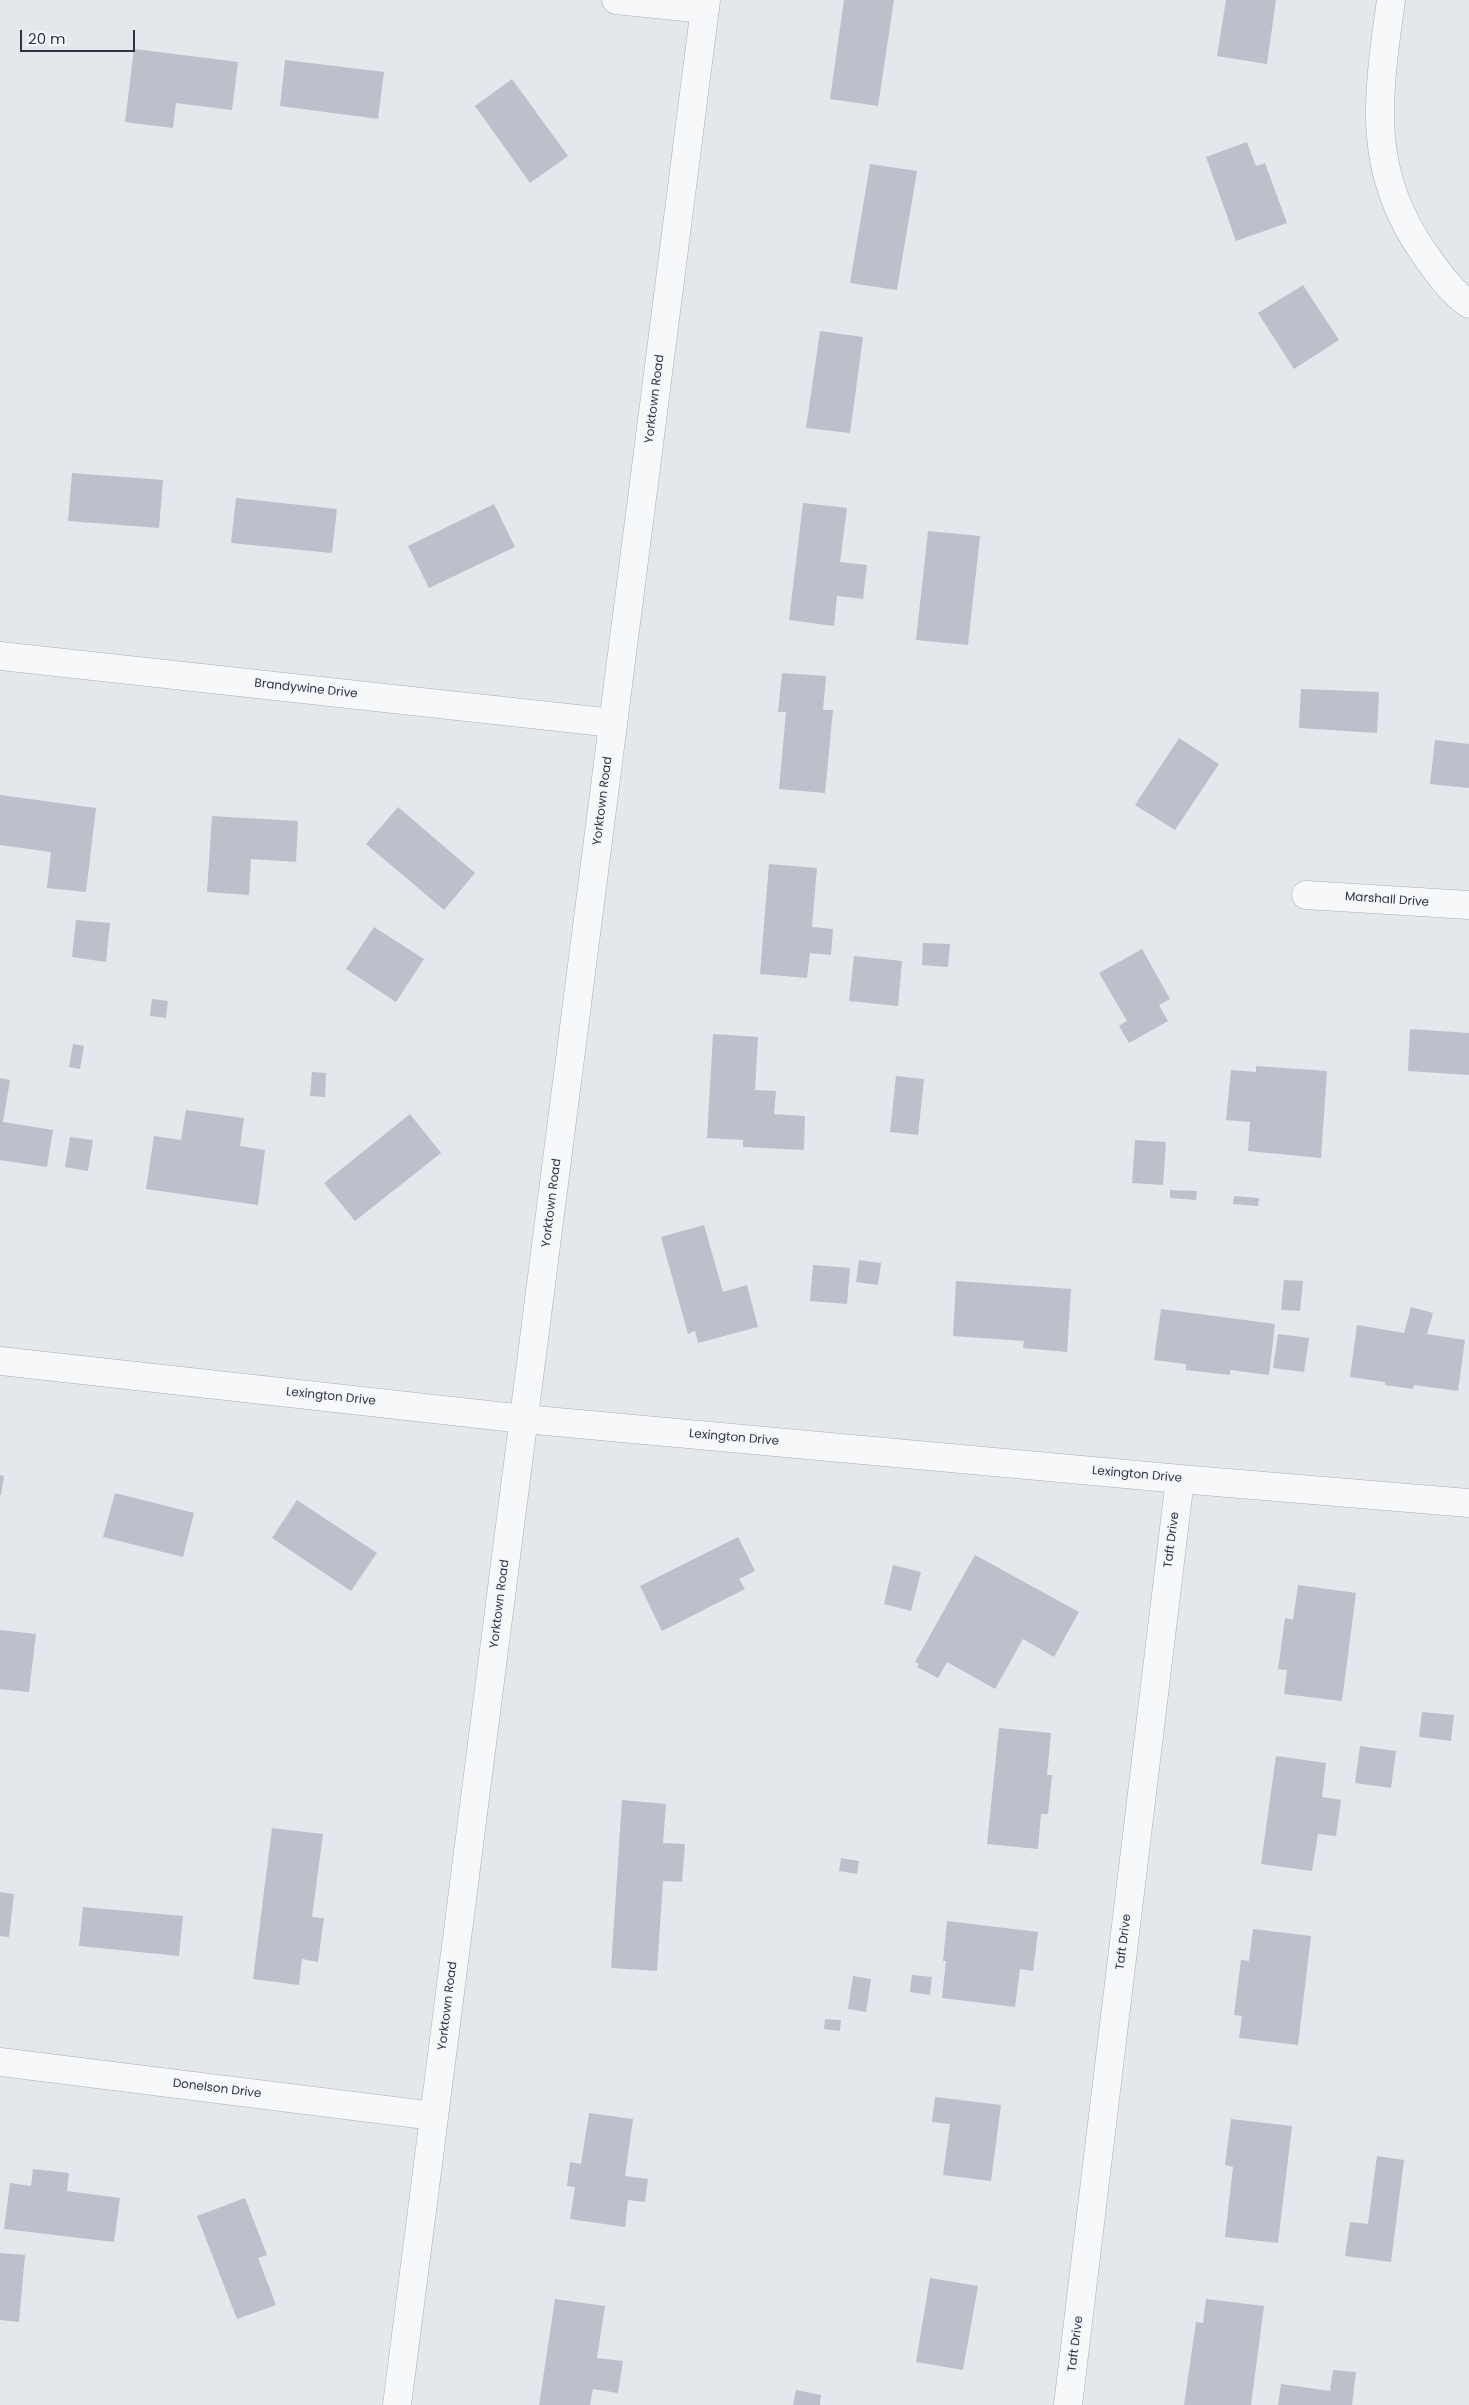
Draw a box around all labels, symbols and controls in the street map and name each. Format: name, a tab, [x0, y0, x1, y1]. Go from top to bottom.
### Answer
scale bar	[22, 20, 138, 52]
text: 20 m	[28, 28, 66, 49]
street label: Yorktown Road	[642, 354, 668, 444]
street label: Brandywine Drive	[254, 676, 358, 702]
street label: Yorktown Road	[590, 756, 616, 846]
street label: Marshall Drive	[1345, 890, 1429, 910]
street label: Yorktown Road	[539, 1158, 565, 1248]
street label: Lexington Drive	[285, 1385, 377, 1409]
street label: Lexington Drive	[688, 1427, 780, 1449]
street label: Lexington Drive	[1091, 1464, 1183, 1486]
street label: Taft Drive	[1161, 1511, 1183, 1569]
street label: Yorktown Road	[487, 1559, 513, 1649]
street label: Taft Drive	[1113, 1913, 1135, 1971]
street label: Yorktown Road	[435, 1961, 461, 2051]
street label: Donelson Drive	[172, 2076, 262, 2102]
street label: Taft Drive	[1065, 2315, 1087, 2373]

